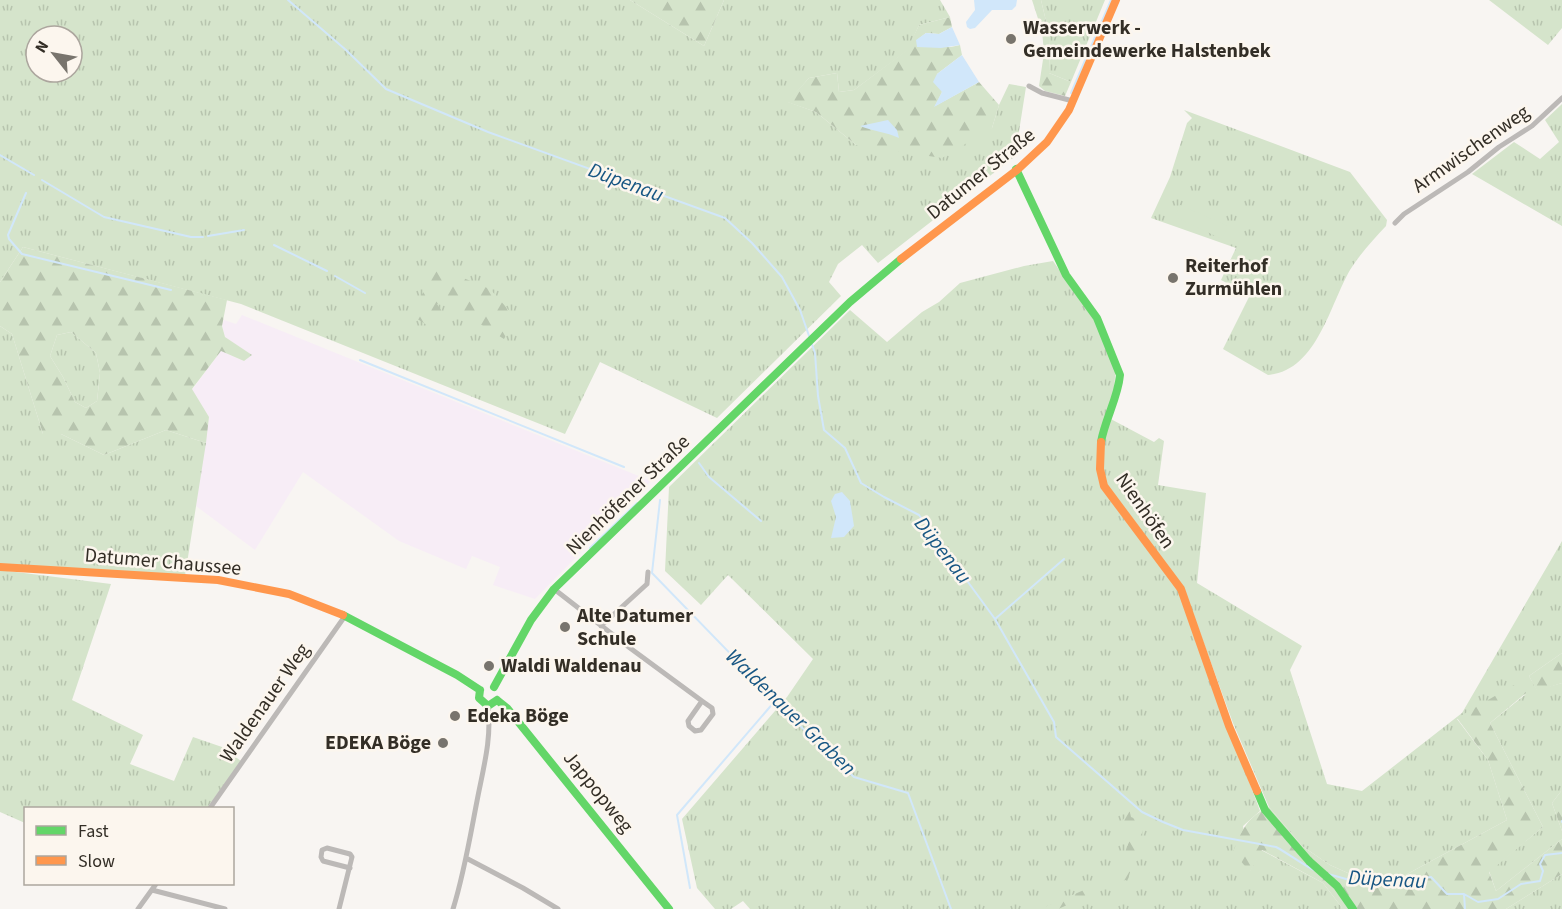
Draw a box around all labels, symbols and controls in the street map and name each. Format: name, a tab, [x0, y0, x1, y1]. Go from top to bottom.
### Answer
place label: Wasserwerk - Gemeindewerke Halstenbek	[1023, 14, 1271, 65]
north arrow	[24, 24, 84, 84]
marker: Wasserwerk - Gemeindewerke Halstenbek	[1004, 32, 1018, 46]
text: N	[30, 37, 54, 57]
street label: Armwischenweg	[1407, 98, 1535, 200]
street label: Datumer Straße	[921, 121, 1041, 226]
water label: Düpenau	[584, 155, 668, 209]
place label: Reiterhof Zurmühlen	[1185, 252, 1282, 303]
marker: Reiterhof Zurmühlen	[1166, 271, 1180, 285]
street label: Nienhöfener Straße	[560, 428, 696, 562]
street label: Nienhöfen	[1109, 467, 1181, 555]
water label: Düpenau	[907, 510, 979, 590]
street label: Datumer Chaussee	[84, 541, 243, 583]
place label: Alte Datumer Schule	[576, 602, 693, 653]
marker: Alte Datumer Schule	[558, 620, 572, 634]
street label: Waldenauer Weg	[213, 638, 317, 768]
water label: Waldenauer Graben	[719, 642, 863, 782]
place label: Waldi Waldenau	[501, 652, 642, 680]
marker: Waldi Waldenau	[482, 659, 496, 673]
place label: Edeka Böge	[467, 702, 569, 730]
marker: Edeka Böge	[448, 709, 462, 723]
place label: EDEKA Böge	[325, 729, 431, 757]
marker: EDEKA Böge	[436, 736, 450, 750]
street label: Jappopweg	[556, 745, 640, 839]
legend	[24, 807, 234, 885]
text: Fast	[78, 819, 109, 844]
text: Slow	[78, 849, 115, 874]
water label: Düpenau	[1347, 862, 1427, 896]

